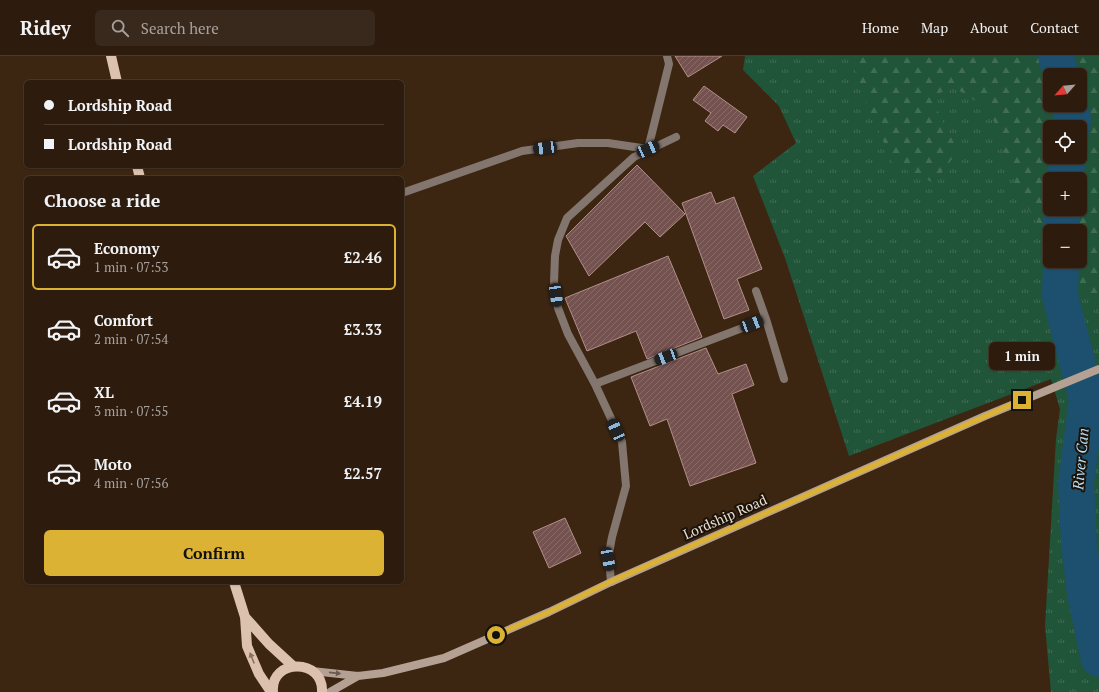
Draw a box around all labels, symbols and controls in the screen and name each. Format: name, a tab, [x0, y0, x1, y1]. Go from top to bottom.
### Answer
search box	[95, 10, 375, 46]
text: Ridey	[20, 15, 71, 40]
icon: search	[109, 17, 131, 39]
text: Search here	[141, 18, 219, 38]
text: Home	[862, 18, 899, 37]
text: Map	[921, 18, 948, 37]
text: About	[970, 18, 1008, 37]
text: Contact	[1030, 18, 1079, 37]
north arrow	[1043, 68, 1087, 112]
map controls	[1043, 68, 1087, 268]
text: Lordship Road	[68, 95, 172, 115]
button: locate	[1043, 120, 1087, 164]
text: Lordship Road	[68, 134, 172, 154]
car	[635, 139, 661, 159]
car	[532, 141, 558, 155]
button: +	[1043, 172, 1087, 216]
text: Choose a ride	[44, 188, 160, 212]
button: −	[1043, 224, 1087, 268]
text: Economy	[94, 238, 159, 258]
icon: car	[46, 239, 82, 275]
text: £2.46	[344, 247, 382, 267]
text: 1 min · 07:53	[94, 258, 168, 276]
car	[548, 282, 564, 308]
text: Comfort	[94, 310, 153, 330]
icon: car	[46, 311, 82, 347]
car	[739, 314, 765, 334]
text: £3.33	[344, 319, 382, 339]
text: 2 min · 07:54	[94, 330, 168, 348]
callout: 1 min	[989, 342, 1055, 370]
car	[653, 347, 679, 367]
text: 1 min	[1004, 347, 1040, 365]
text: XL	[94, 382, 114, 402]
icon: car	[46, 383, 82, 419]
text: £4.19	[344, 391, 382, 411]
route end	[1013, 391, 1031, 409]
text: 3 min · 07:55	[94, 402, 168, 420]
car	[606, 417, 626, 443]
water label: River Can	[1067, 427, 1093, 492]
text: Moto	[94, 454, 132, 474]
icon: car	[46, 455, 82, 491]
text: £2.57	[344, 463, 382, 483]
text: 4 min · 07:56	[94, 474, 168, 492]
street label: Lordship Road	[680, 490, 770, 543]
button: Confirm	[44, 530, 384, 576]
car	[600, 546, 616, 572]
route start	[487, 626, 505, 644]
one-way arrow	[249, 651, 255, 663]
one-way arrow	[329, 670, 341, 677]

